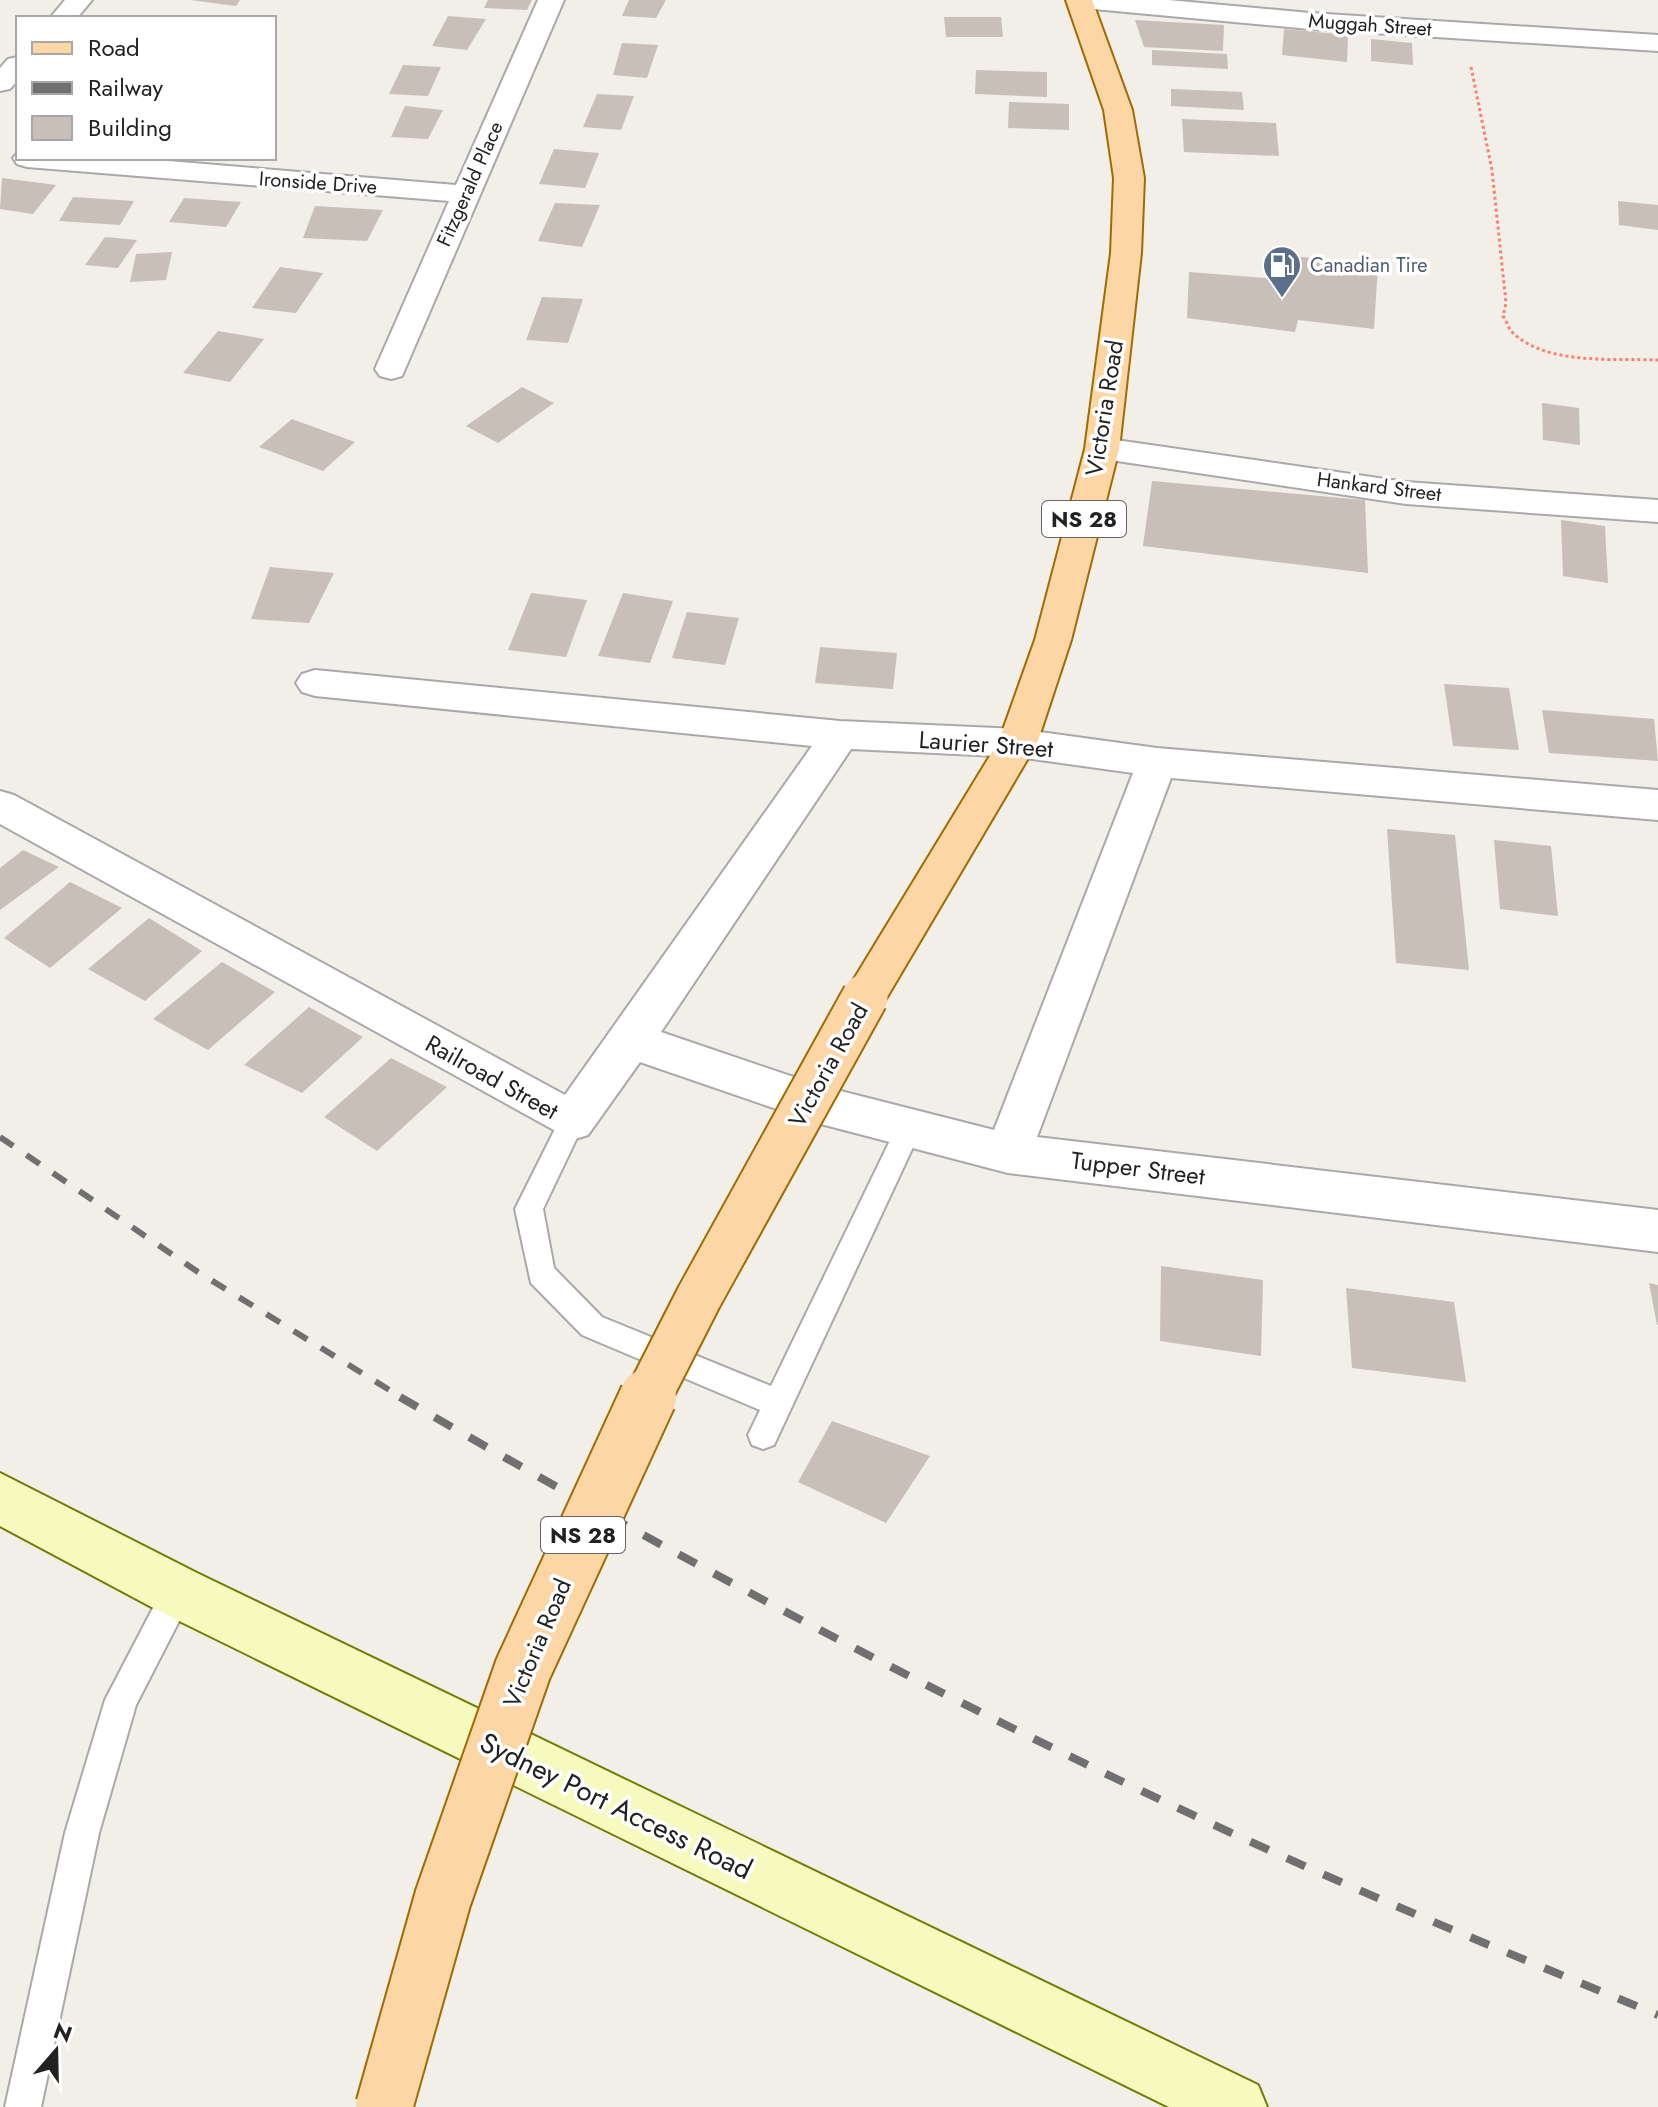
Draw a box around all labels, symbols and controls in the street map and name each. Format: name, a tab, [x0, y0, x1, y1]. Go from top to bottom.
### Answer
street label: Muggah Street	[1307, 6, 1433, 44]
legend	[16, 16, 276, 160]
text: Road	[88, 30, 140, 65]
text: Railway	[88, 70, 163, 105]
text: Building	[88, 110, 172, 145]
street label: Fitzgerald Place	[429, 117, 511, 251]
street label: Ironside Drive	[258, 164, 378, 202]
fuel station icon: Canadian Tire	[1261, 244, 1303, 299]
place label: Canadian Tire	[1310, 251, 1428, 280]
street label: Victoria Road	[1076, 337, 1132, 479]
street label: Hankard Street	[1315, 465, 1443, 509]
road number: NS 28	[1042, 501, 1126, 537]
street label: Laurier Street	[918, 722, 1055, 766]
street label: Victoria Road	[779, 996, 877, 1134]
street label: Railroad Street	[419, 1026, 565, 1128]
street label: Tupper Street	[1069, 1142, 1207, 1194]
road number: NS 28	[541, 1517, 625, 1553]
street label: Victoria Road	[494, 1573, 580, 1713]
street label: Sydney Port Access Road	[473, 1722, 759, 1890]
north arrow	[16, 2011, 96, 2091]
text: N	[49, 2014, 77, 2050]

